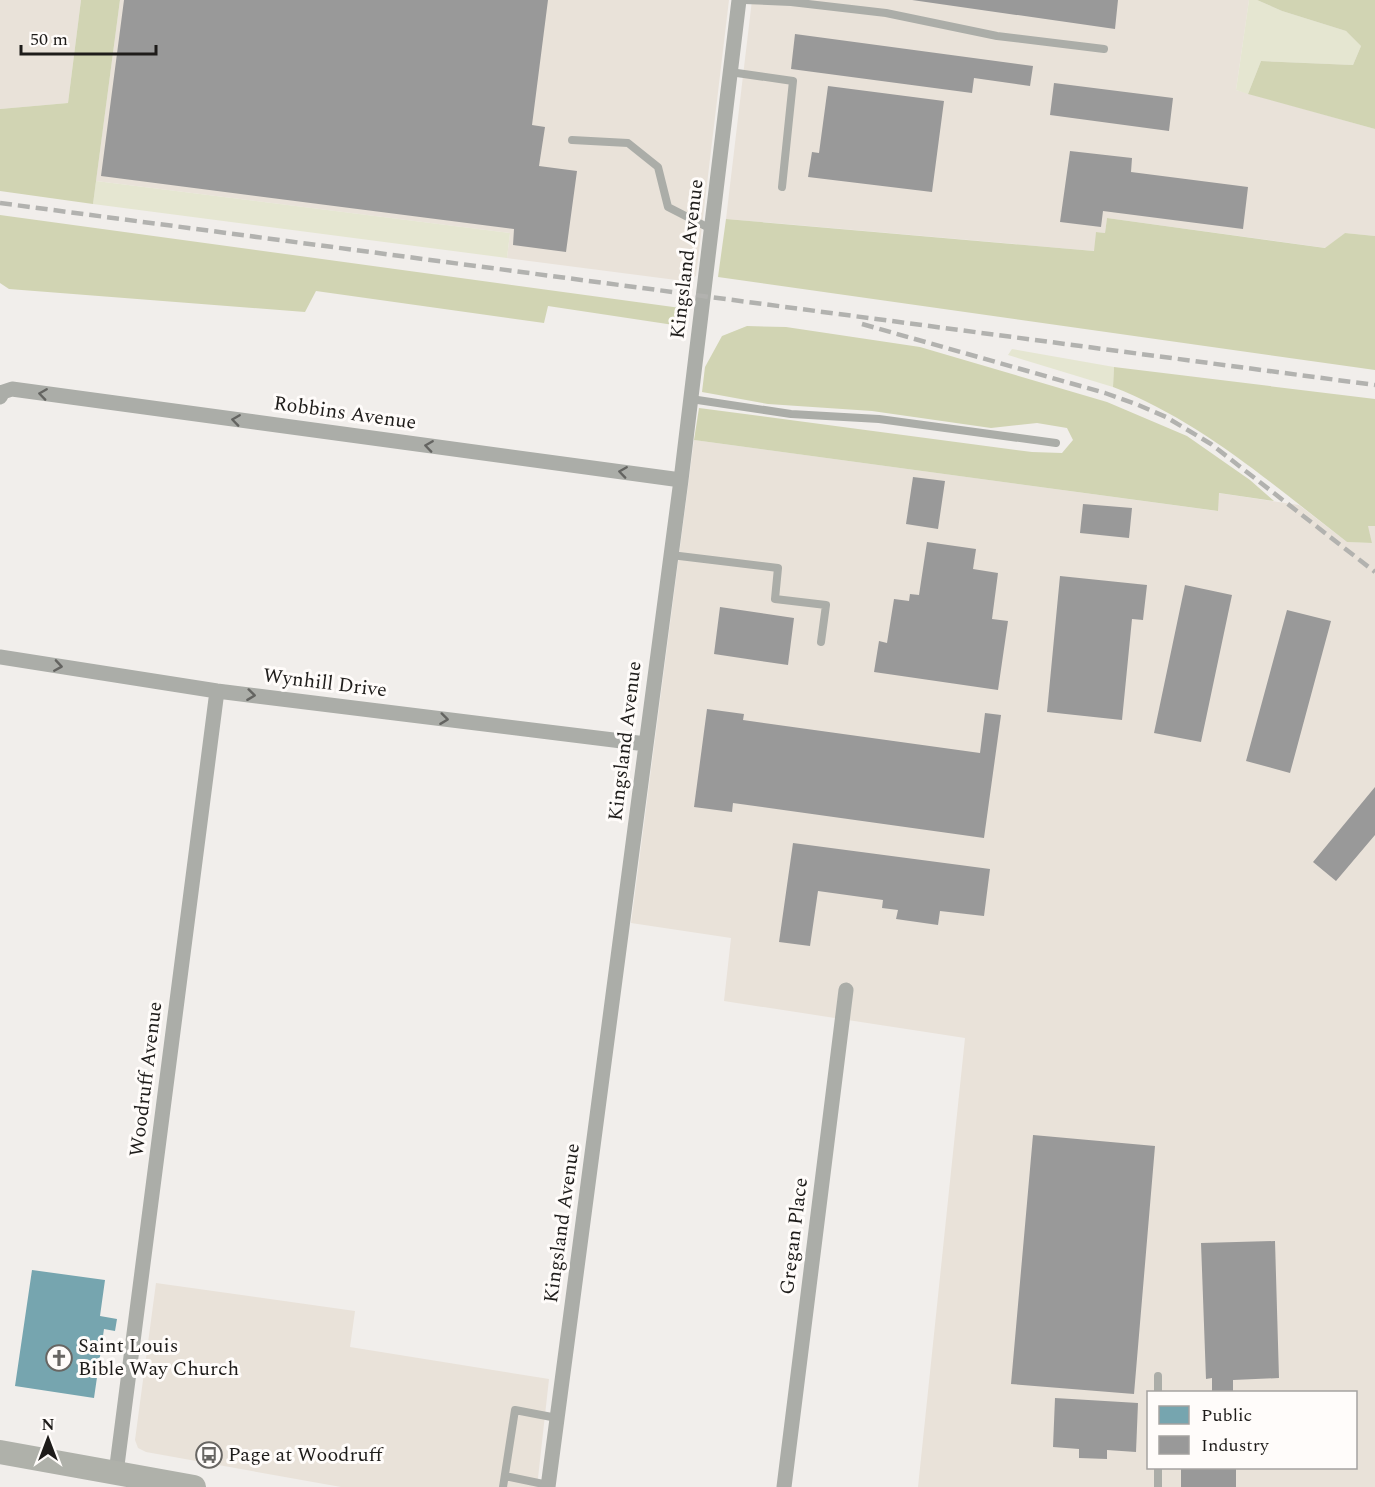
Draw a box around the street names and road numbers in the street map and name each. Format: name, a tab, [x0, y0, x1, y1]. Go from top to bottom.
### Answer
street label: Kingsland Avenue	[662, 177, 712, 341]
street label: Robbins Avenue	[272, 388, 418, 438]
street label: Kingsland Avenue	[600, 659, 650, 823]
street label: Wynhill Drive	[261, 661, 389, 705]
street label: Woodruff Avenue	[122, 1000, 170, 1158]
street label: Kingsland Avenue	[536, 1141, 588, 1305]
street label: Gregan Place	[772, 1176, 816, 1296]

